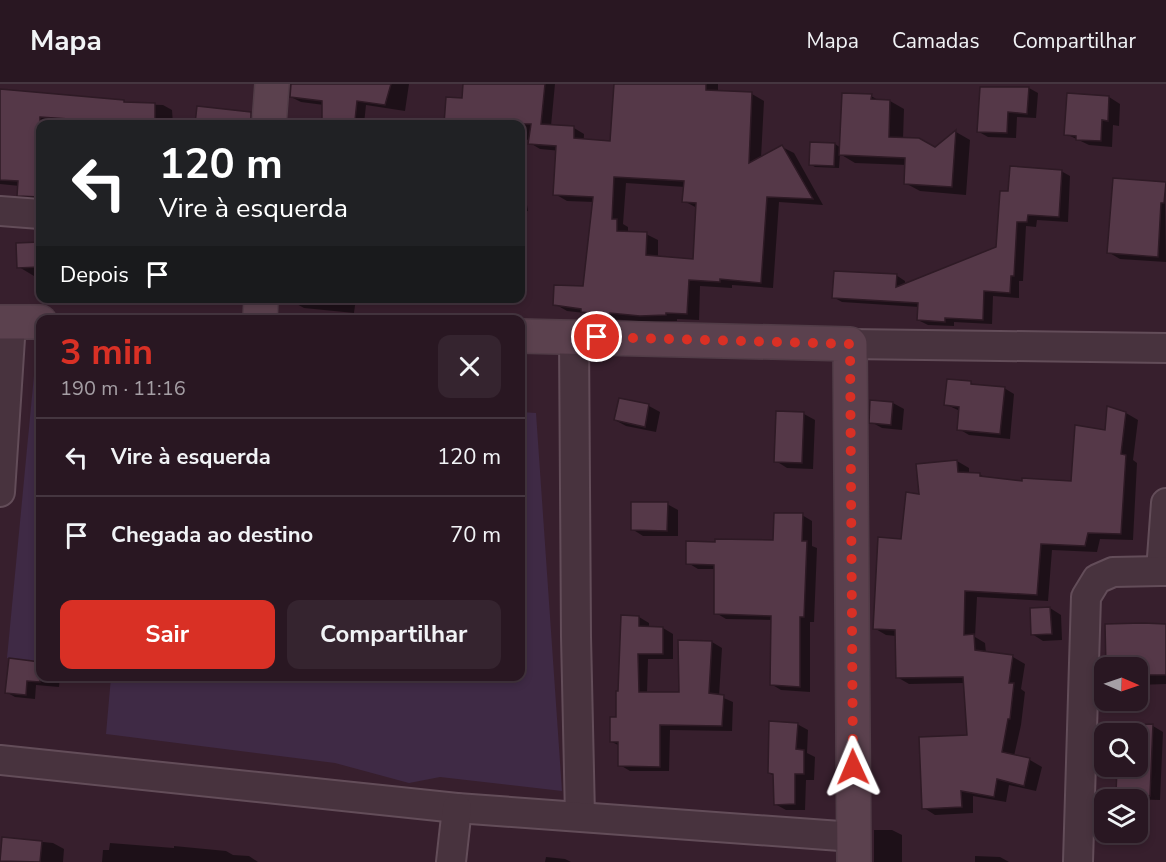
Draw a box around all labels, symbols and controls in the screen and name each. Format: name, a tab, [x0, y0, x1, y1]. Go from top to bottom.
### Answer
text: Mapa	[30, 22, 102, 60]
text: Mapa	[807, 27, 859, 55]
text: Camadas	[892, 27, 979, 55]
text: Compartilhar	[1012, 27, 1136, 55]
text: 120 m	[159, 136, 283, 193]
icon: left	[60, 144, 138, 222]
text: Vire à esquerda	[159, 190, 348, 227]
icon: arrive	[141, 258, 174, 291]
text: Depois	[60, 260, 129, 290]
pin	[571, 311, 622, 362]
icon: arrive	[580, 320, 613, 353]
text: 3 min	[60, 328, 153, 377]
button: close	[438, 335, 501, 398]
text: 190 m · 11:16	[60, 375, 186, 402]
icon: left	[60, 441, 93, 474]
text: Vire à esquerda	[111, 442, 271, 472]
text: 120 m	[437, 442, 501, 472]
icon: arrive	[60, 519, 93, 552]
text: Chegada ao destino	[111, 520, 313, 550]
text: 70 m	[450, 520, 501, 550]
button: Sair	[60, 600, 275, 669]
button: Compartilhar	[287, 600, 501, 669]
north arrow	[1094, 657, 1148, 711]
map controls	[1094, 657, 1148, 843]
button: search	[1094, 723, 1148, 777]
position arrow	[821, 735, 885, 799]
button: layers	[1094, 789, 1148, 843]

